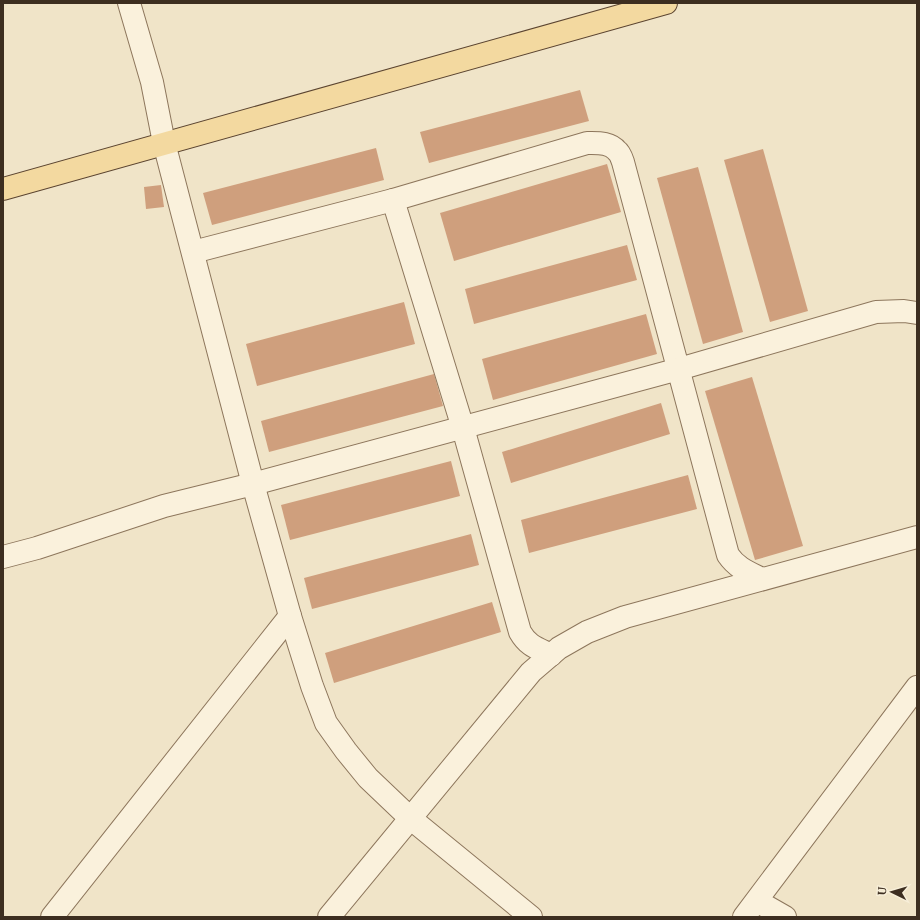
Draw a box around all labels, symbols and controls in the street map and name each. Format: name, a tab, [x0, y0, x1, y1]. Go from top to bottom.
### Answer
north arrow	[872, 872, 912, 912]
text: U	[875, 886, 889, 896]

